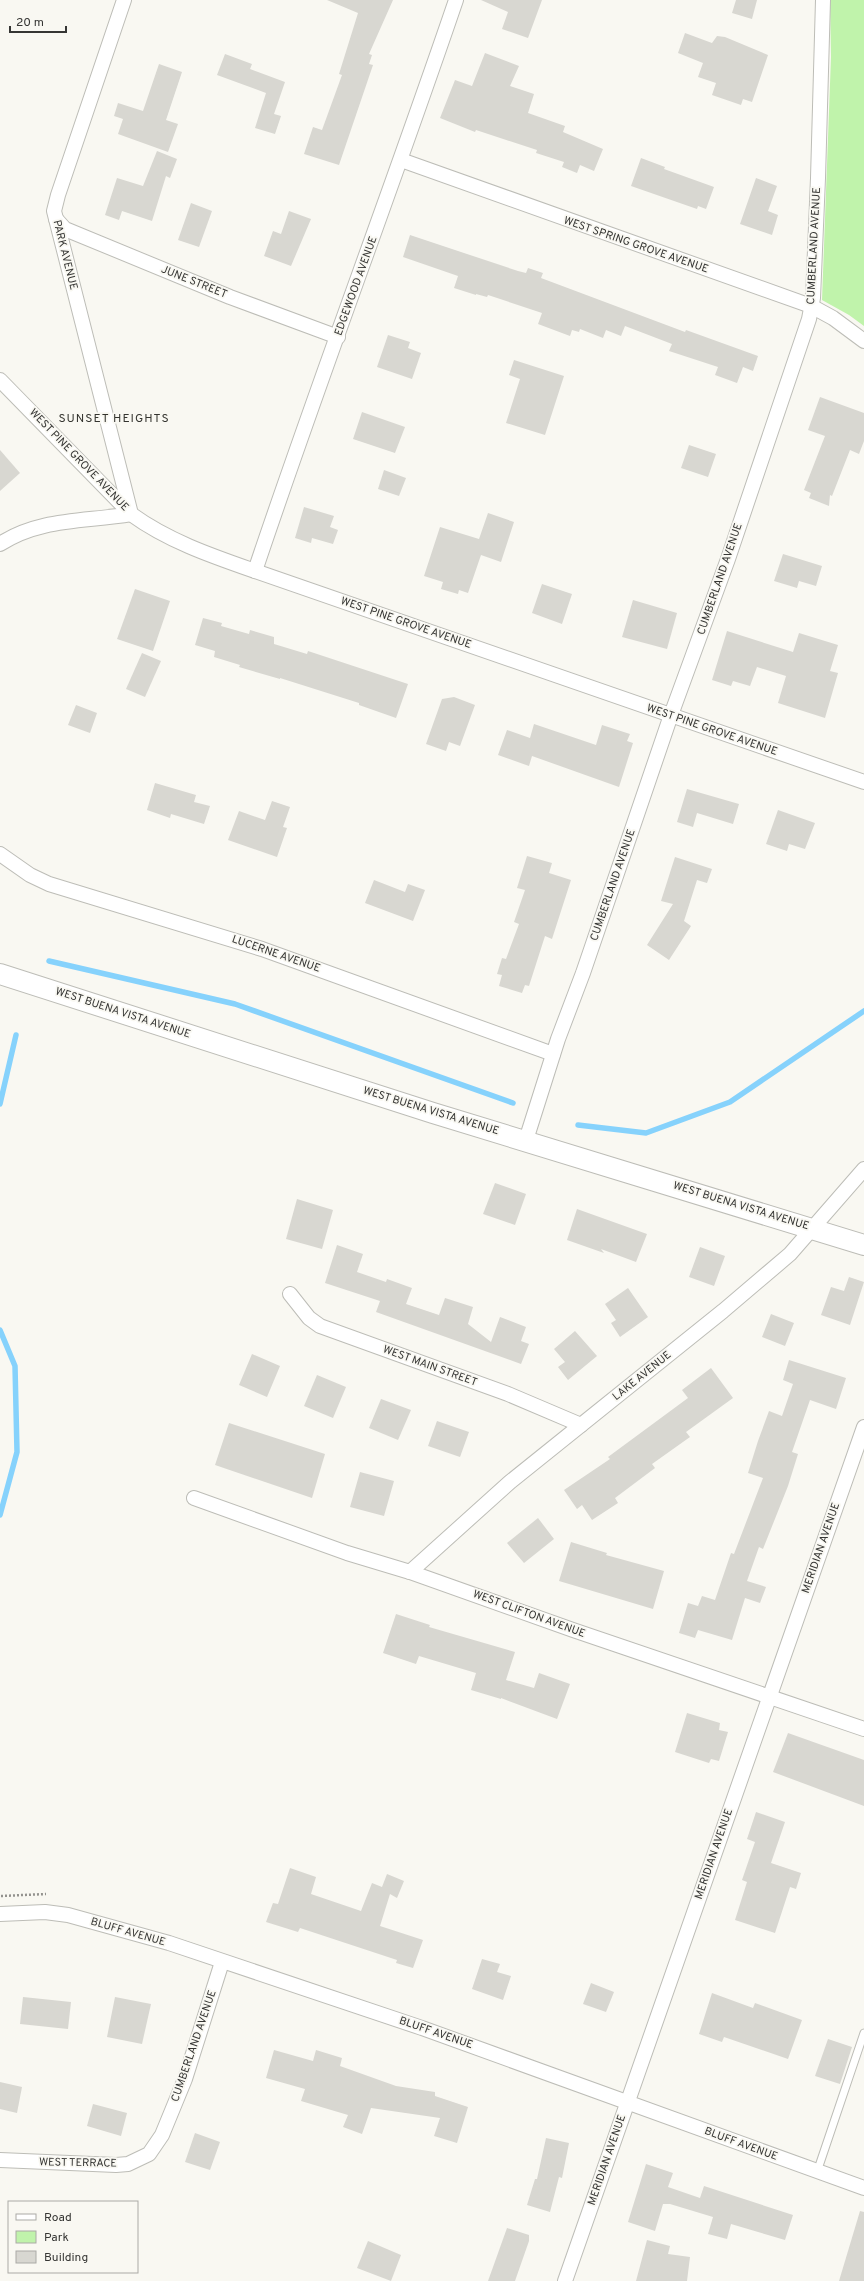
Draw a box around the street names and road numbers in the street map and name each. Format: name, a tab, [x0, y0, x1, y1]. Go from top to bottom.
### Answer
street label: CUMBERLAND AVENUE	[804, 187, 824, 305]
street label: WEST SPRING GROVE AVENUE	[562, 214, 710, 276]
street label: PARK AVENUE	[50, 219, 80, 291]
street label: EDGEWOOD AVENUE	[331, 234, 381, 338]
street label: JUNE STREET	[159, 262, 229, 302]
street label: WEST PINE GROVE AVENUE	[26, 406, 132, 514]
street label: CUMBERLAND AVENUE	[694, 521, 746, 637]
street label: WEST PINE GROVE AVENUE	[339, 594, 473, 652]
street label: WEST PINE GROVE AVENUE	[645, 701, 779, 759]
street label: CUMBERLAND AVENUE	[587, 827, 639, 943]
street label: LUCERNE AVENUE	[230, 932, 322, 976]
street label: WEST BUENA VISTA AVENUE	[54, 984, 192, 1042]
street label: WEST BUENA VISTA AVENUE	[361, 1084, 501, 1138]
street label: WEST BUENA VISTA AVENUE	[671, 1179, 811, 1233]
street label: WEST MAIN STREET	[381, 1342, 479, 1390]
street label: LAKE AVENUE	[610, 1348, 674, 1404]
street label: MERIDIAN AVENUE	[799, 1501, 843, 1595]
street label: WEST CLIFTON AVENUE	[471, 1587, 587, 1641]
street label: MERIDIAN AVENUE	[692, 1807, 736, 1901]
street label: BLUFF AVENUE	[89, 1915, 167, 1949]
street label: CUMBERLAND AVENUE	[168, 1988, 220, 2104]
street label: BLUFF AVENUE	[397, 2014, 475, 2052]
street label: MERIDIAN AVENUE	[585, 2113, 629, 2207]
street label: BLUFF AVENUE	[702, 2124, 780, 2164]
street label: WEST TERRACE	[39, 2155, 117, 2171]

